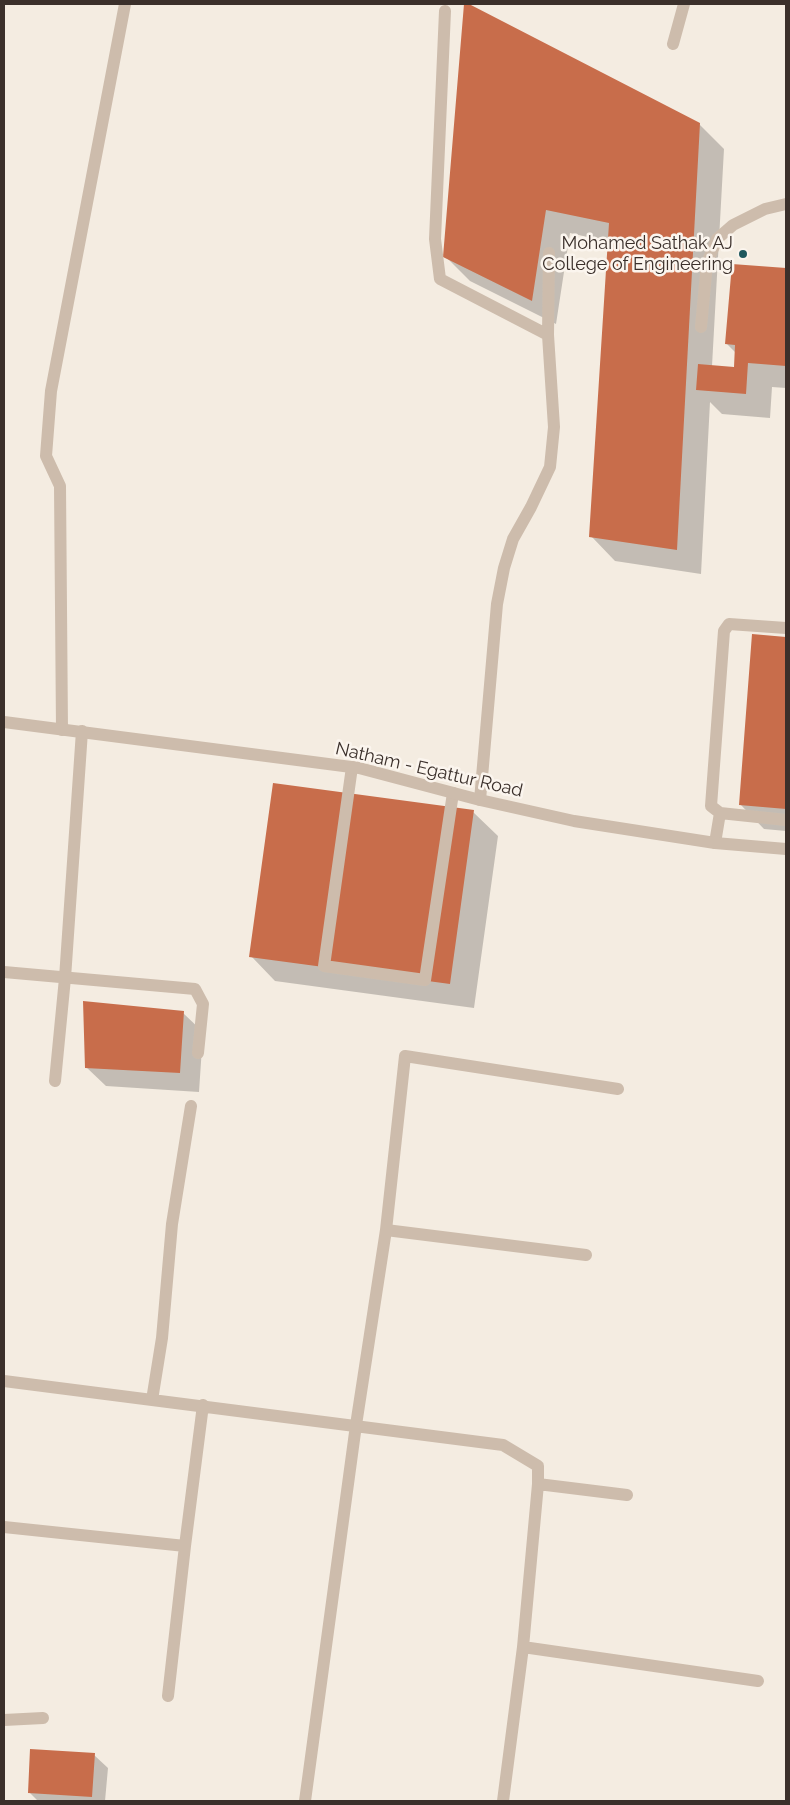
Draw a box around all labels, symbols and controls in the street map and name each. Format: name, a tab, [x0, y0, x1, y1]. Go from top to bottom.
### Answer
place label: Mohamed Sathak AJ College of Engineering	[542, 233, 733, 276]
marker: Mohamed Sathak AJ College of Engineering	[737, 248, 749, 260]
street label: Natham - Egattur Road	[333, 738, 525, 802]

